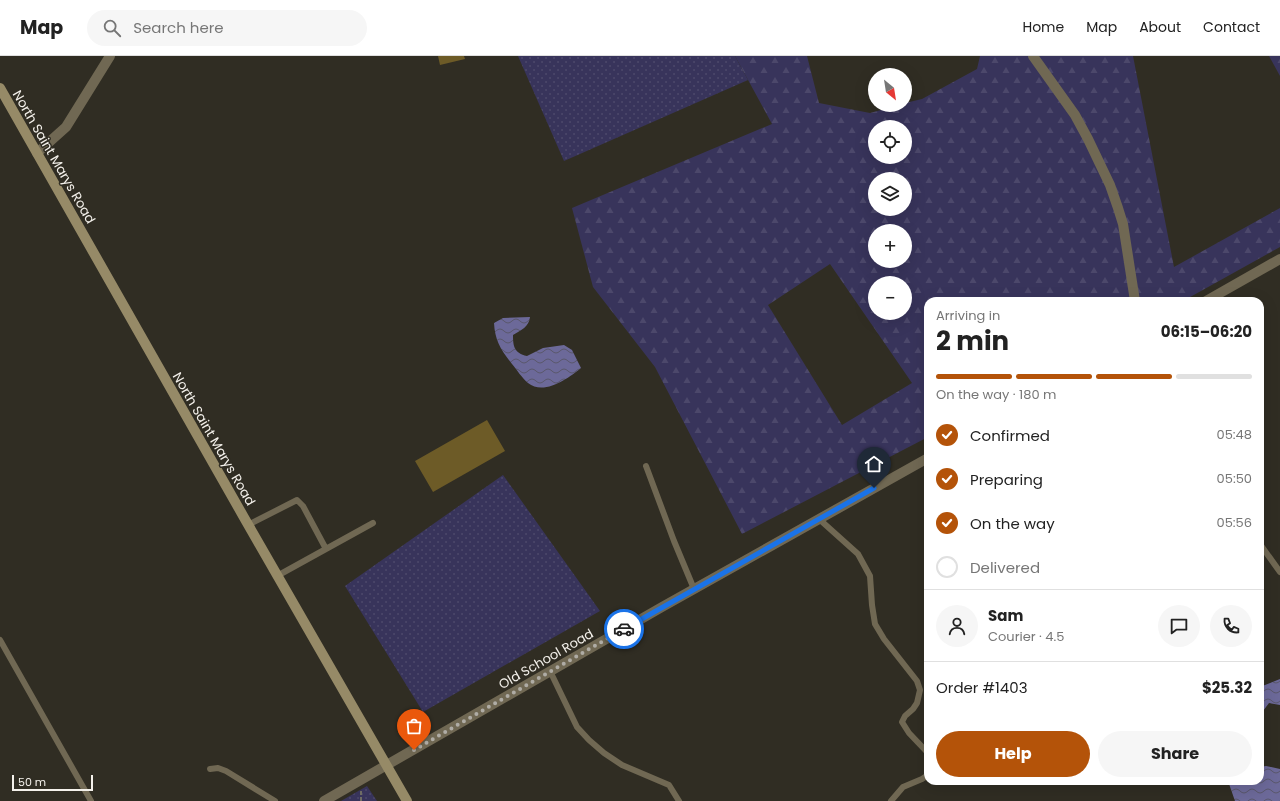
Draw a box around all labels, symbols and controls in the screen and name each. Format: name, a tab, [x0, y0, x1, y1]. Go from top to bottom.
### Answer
search box	[87, 10, 367, 46]
text: Map	[20, 14, 63, 41]
icon: search	[101, 17, 123, 39]
text: Search here	[133, 17, 224, 38]
text: Home	[1022, 17, 1064, 37]
text: Map	[1086, 17, 1117, 37]
text: About	[1139, 17, 1181, 37]
text: Contact	[1203, 17, 1260, 37]
north arrow	[868, 68, 912, 112]
map controls	[868, 68, 912, 320]
street label: North Saint Marys Road	[8, 87, 100, 227]
button: locate	[868, 120, 912, 164]
button: layers	[868, 172, 912, 216]
button: +	[868, 224, 912, 268]
button: −	[868, 276, 912, 320]
text: Arriving in	[936, 306, 1000, 325]
text: 06:15–06:20	[1161, 321, 1252, 342]
text: 2 min	[936, 323, 1009, 359]
street label: North Saint Marys Road	[168, 369, 260, 509]
text: On the way · 180 m	[936, 385, 1056, 404]
icon: check	[936, 424, 958, 446]
text: Confirmed	[970, 425, 1050, 446]
text: 05:48	[1217, 425, 1252, 444]
pin	[857, 447, 891, 488]
icon: home	[863, 453, 885, 475]
icon: check	[936, 468, 958, 490]
text: Preparing	[970, 469, 1043, 490]
text: 05:50	[1217, 469, 1252, 488]
icon: check	[936, 512, 958, 534]
text: On the way	[970, 513, 1055, 534]
text: 05:56	[1216, 513, 1252, 532]
text: Delivered	[970, 557, 1040, 578]
button: person	[936, 605, 978, 647]
text: Sam	[988, 605, 1023, 626]
button: chat	[1158, 605, 1200, 647]
button: phone	[1210, 605, 1252, 647]
courier	[604, 609, 644, 649]
icon: car	[613, 618, 635, 640]
street label: Old School Road	[495, 624, 597, 694]
text: Courier · 4.5	[988, 627, 1064, 646]
text: Order #1403	[936, 677, 1028, 698]
text: $25.32	[1202, 677, 1252, 698]
pin	[397, 709, 431, 750]
icon: bag	[403, 715, 425, 737]
button: Help	[936, 731, 1090, 777]
button: Share	[1098, 731, 1252, 777]
scale bar	[12, 773, 93, 792]
text: 50 m	[18, 774, 46, 790]

